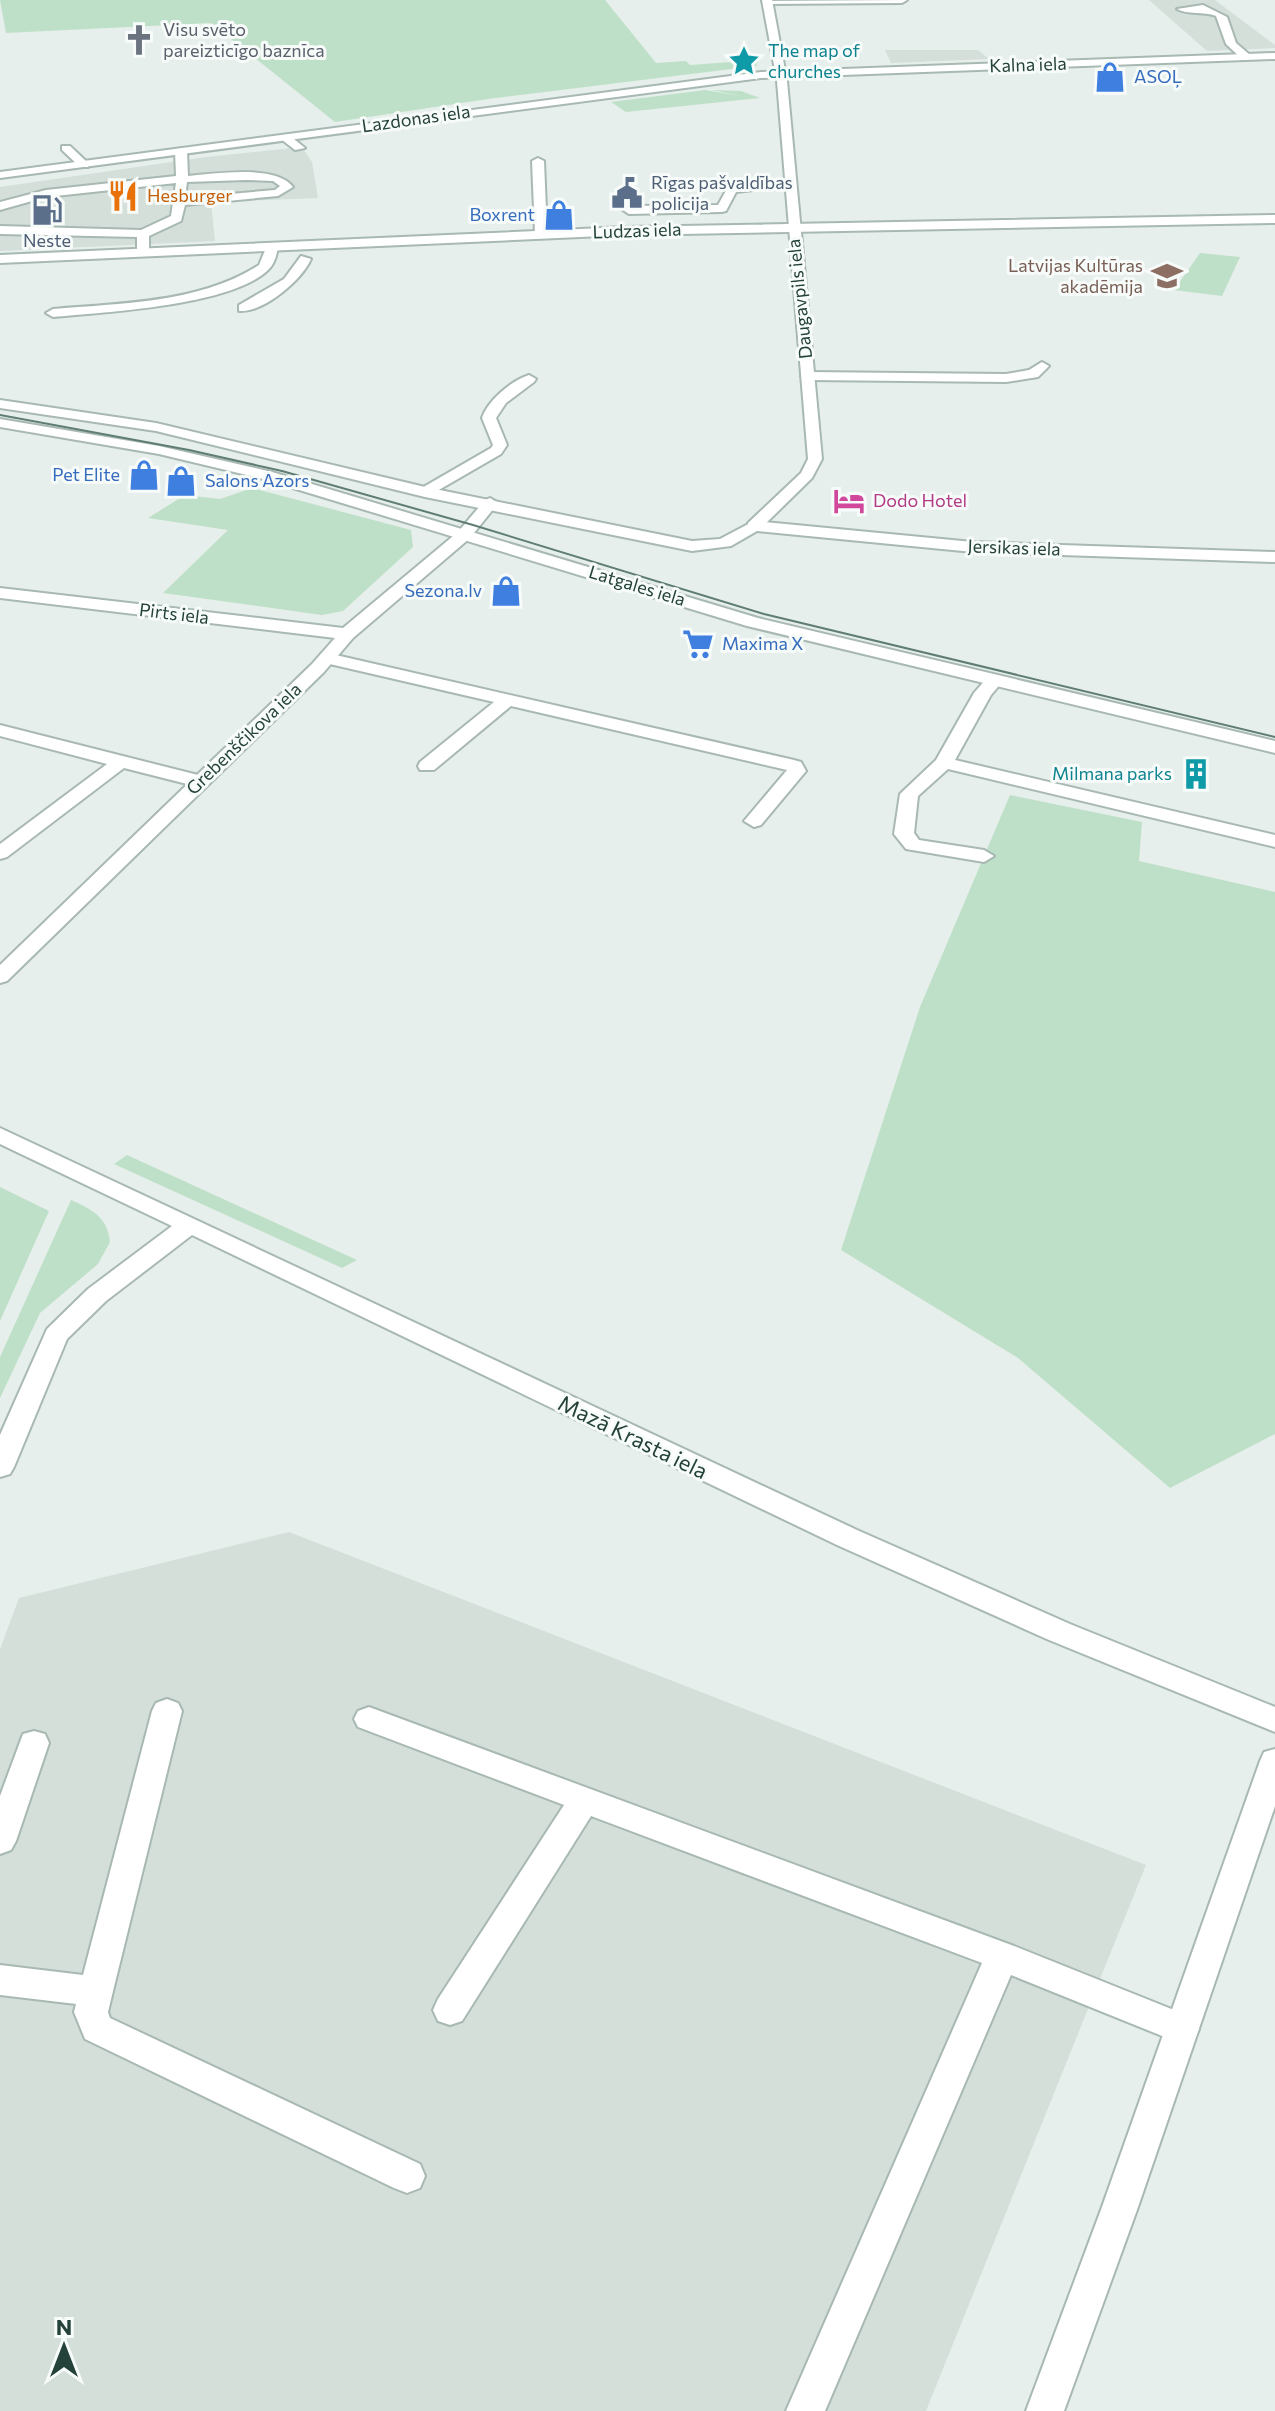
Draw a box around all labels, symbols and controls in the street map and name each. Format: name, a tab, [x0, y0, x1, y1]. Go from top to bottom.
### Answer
place label: Visu svēto pareizticīgo baznīca	[163, 18, 325, 61]
church icon: Visu svēto pareizticīgo baznīca	[122, 23, 156, 57]
place label: The map of churches	[768, 39, 861, 82]
place icon: The map of churches	[727, 44, 761, 78]
street label: Kalna iela	[989, 52, 1067, 76]
shop icon: ASOĻ	[1093, 60, 1127, 94]
place label: ASOĻ	[1134, 65, 1182, 88]
street label: Lazdonas iela	[360, 100, 472, 137]
place label: Rīgas pašvaldības policija	[651, 171, 793, 214]
public building icon: Rīgas pašvaldības policija	[610, 176, 644, 210]
restaurant icon: Hesburger	[106, 179, 140, 213]
place label: Hesburger	[147, 184, 232, 206]
fuel station icon: Neste	[30, 193, 64, 227]
shop icon: Boxrent	[542, 198, 576, 232]
place label: Boxrent	[469, 203, 535, 225]
street label: Ludzas iela	[592, 217, 682, 243]
place label: Neste	[23, 229, 71, 251]
street label: Daugavpils iela	[782, 238, 816, 360]
place label: Latvijas Kultūras akadēmija	[1008, 254, 1143, 297]
school or university icon: Latvijas Kultūras akadēmija	[1150, 259, 1184, 293]
shop icon: Pet Elite	[127, 458, 161, 492]
place label: Pet Elite	[52, 463, 120, 485]
shop icon: Salons Azors	[164, 464, 198, 498]
place label: Salons Azors	[205, 469, 309, 491]
hotel icon: Dodo Hotel	[832, 484, 866, 518]
place label: Dodo Hotel	[873, 489, 967, 511]
street label: Jersikas iela	[967, 534, 1061, 560]
street label: Latgales iela	[586, 560, 688, 610]
shop icon: Sezona.lv	[489, 574, 523, 608]
place label: Sezona.lv	[404, 579, 482, 601]
street label: Pirts iela	[138, 598, 210, 628]
supermarket icon: Maxima X	[681, 627, 715, 661]
place label: Maxima X	[722, 632, 803, 654]
street label: Grebenščikova iela	[181, 678, 305, 799]
building icon: Milmana parks	[1179, 757, 1213, 791]
place label: Milmana parks	[1052, 762, 1172, 784]
street label: Mazā Krasta iela	[554, 1389, 712, 1484]
north arrow	[24, 2307, 104, 2387]
text: N	[56, 2313, 72, 2340]

